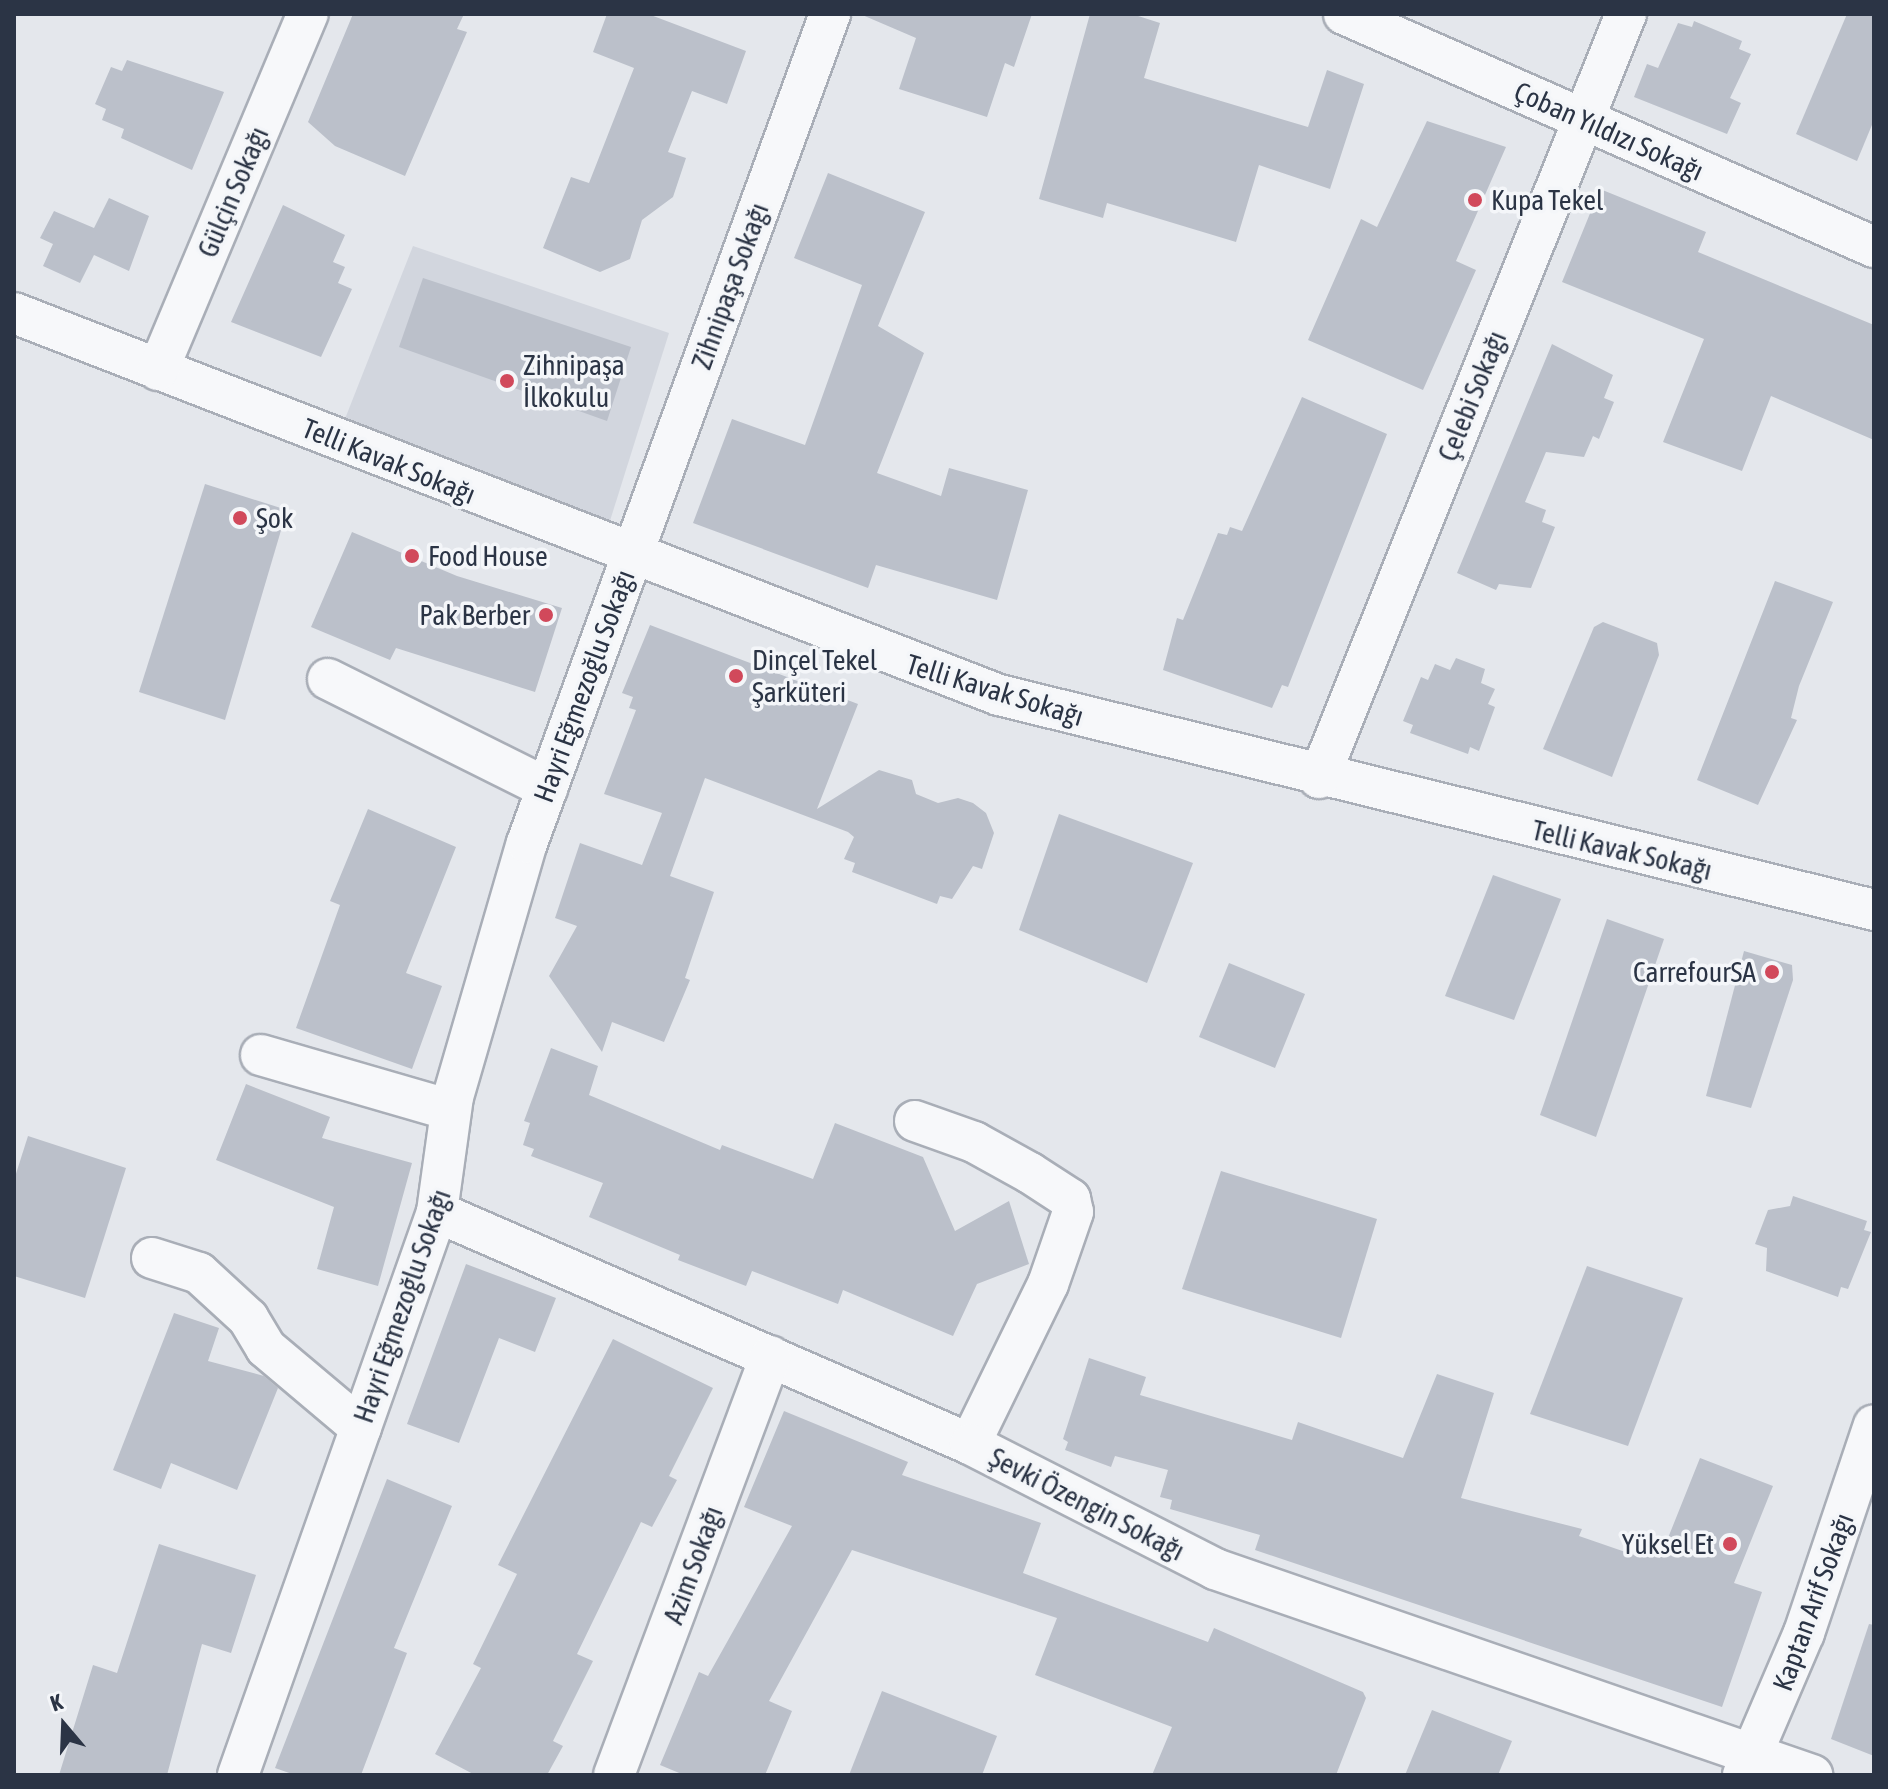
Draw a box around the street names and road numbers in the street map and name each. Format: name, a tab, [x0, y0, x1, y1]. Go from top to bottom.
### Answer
street label: Çoban Yıldızı Sokağı	[1509, 74, 1709, 188]
street label: Gülçin Sokağı	[190, 122, 276, 262]
street label: Zihnipaşa Sokağı	[684, 198, 776, 374]
street label: Çelebi Sokağı	[1431, 326, 1513, 466]
street label: Telli Kavak Sokağı	[298, 411, 480, 511]
street label: Hayri Eğmezoğlu Sokağı	[526, 565, 642, 807]
street label: Telli Kavak Sokağı	[902, 647, 1088, 733]
street label: Telli Kavak Sokağı	[1529, 813, 1715, 887]
street label: Hayri Eğmezoğlu Sokağı	[346, 1185, 458, 1427]
street label: Şevki Özengin Sokağı	[984, 1440, 1190, 1568]
street label: Azim Sokağı	[656, 1501, 730, 1629]
street label: Kaptan Arif Sokağı	[1765, 1509, 1861, 1695]

